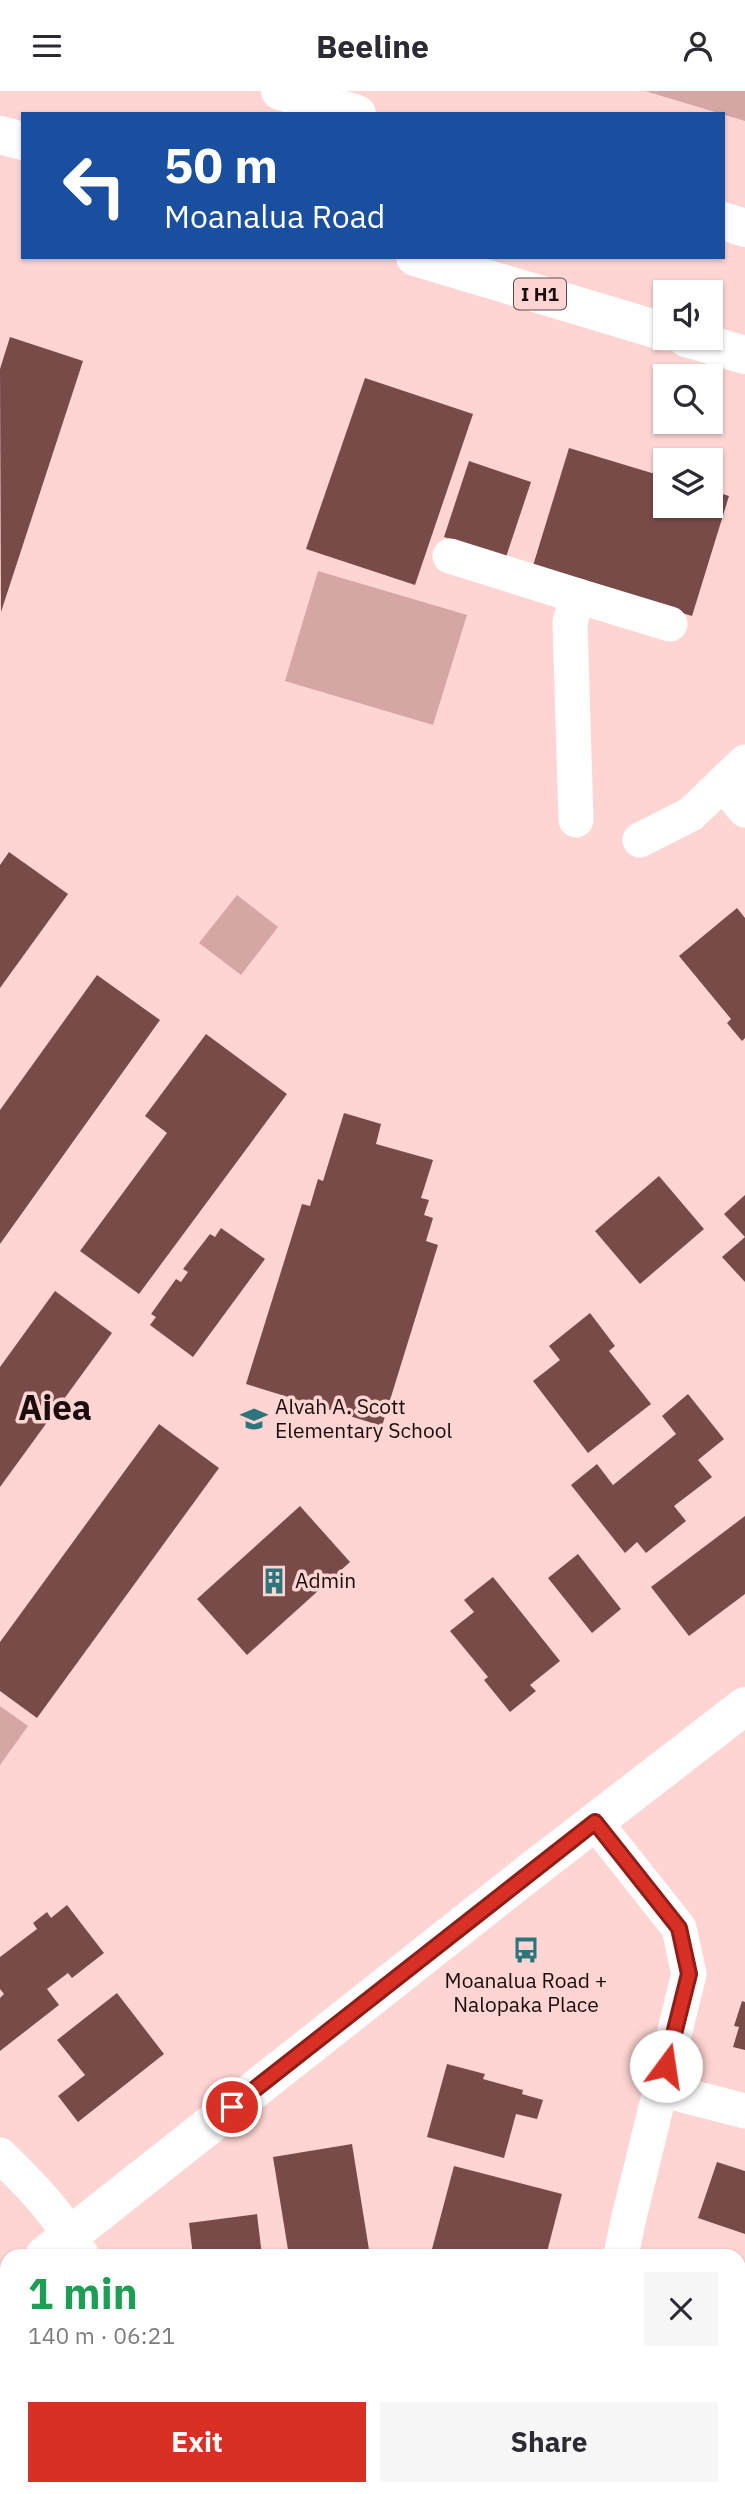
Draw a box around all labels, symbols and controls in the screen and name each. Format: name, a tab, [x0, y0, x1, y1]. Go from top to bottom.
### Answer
text: Beeline	[316, 25, 429, 67]
icon: menu	[28, 27, 66, 65]
icon: person	[679, 27, 717, 65]
text: 50 m	[164, 133, 278, 196]
icon: left	[49, 140, 140, 231]
text: Moanalua Road	[164, 195, 385, 237]
road number: I H1	[514, 279, 566, 309]
map controls	[653, 280, 723, 518]
button: sound	[653, 280, 723, 350]
button: search	[653, 364, 723, 434]
button: layers	[653, 448, 723, 518]
district label: Aiea	[18, 1384, 92, 1430]
place label: Alvah A. Scott Elementary School	[275, 1392, 452, 1444]
school or university icon: Alvah A. Scott Elementary School	[239, 1404, 269, 1434]
building icon: Admin	[259, 1566, 289, 1596]
place label: Admin	[295, 1566, 356, 1594]
bus stop icon: Moanalua Road + Nalopaka Place	[511, 1935, 541, 1965]
place label: Moanalua Road + Nalopaka Place	[445, 1966, 607, 2018]
position arrow	[629, 2029, 703, 2103]
pin	[202, 2077, 262, 2137]
icon: arrive	[213, 2088, 251, 2126]
text: 1 min	[28, 2266, 138, 2321]
button: close	[644, 2272, 718, 2346]
text: 140 m · 06:21	[28, 2320, 175, 2350]
button: Exit	[28, 2402, 366, 2482]
button: Share	[380, 2402, 718, 2482]

